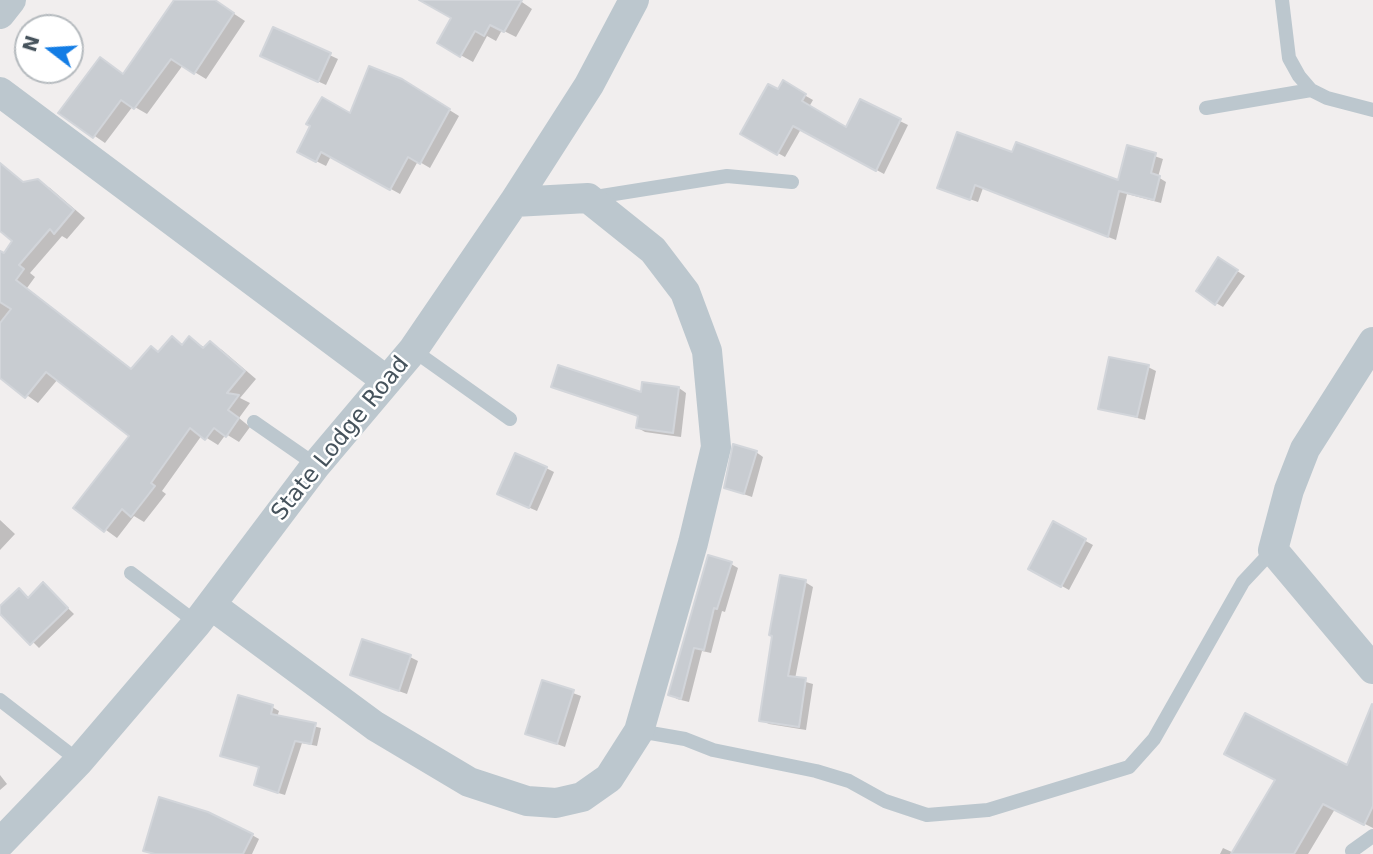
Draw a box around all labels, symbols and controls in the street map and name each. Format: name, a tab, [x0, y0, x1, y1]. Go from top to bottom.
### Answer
north arrow	[14, 14, 84, 84]
text: N	[18, 33, 44, 54]
street label: State Lodge Road	[266, 351, 416, 527]

